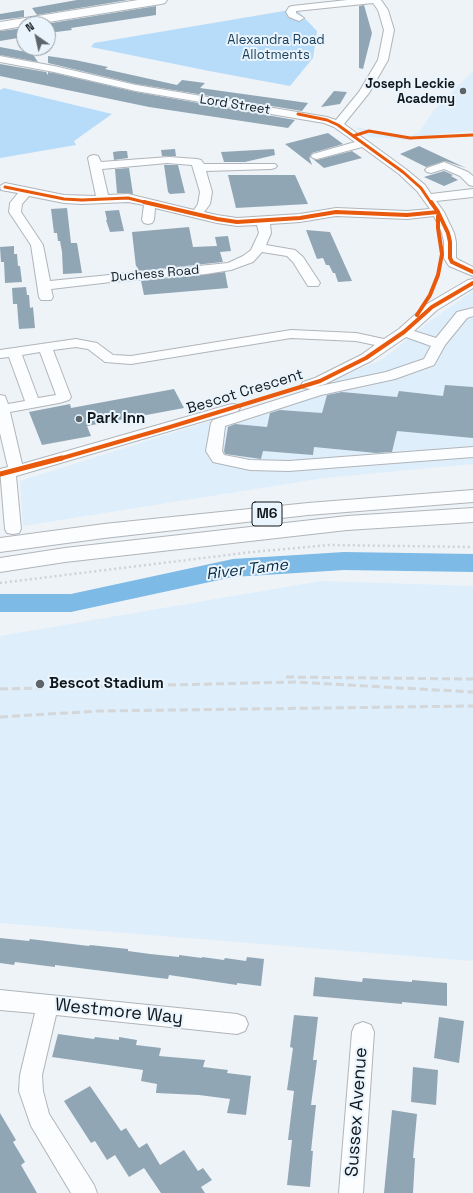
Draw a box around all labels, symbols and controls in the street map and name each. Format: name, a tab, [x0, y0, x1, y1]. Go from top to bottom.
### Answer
north arrow	[16, 16, 56, 56]
text: N	[23, 19, 37, 35]
park label: Alexandra Road Allotments	[227, 32, 325, 63]
place label: Joseph Leckie Academy	[365, 76, 455, 107]
marker: Joseph Leckie Academy	[458, 86, 468, 96]
street label: Lord Street	[199, 92, 271, 118]
street label: Duchess Road	[110, 262, 200, 286]
street label: Bescot Crescent	[185, 366, 305, 418]
place label: Park Inn	[87, 410, 145, 428]
marker: Park Inn	[74, 414, 84, 424]
road number: M6	[252, 502, 282, 526]
water label: River Tame	[205, 555, 289, 585]
place label: Bescot Stadium	[49, 675, 164, 693]
marker: Bescot Stadium	[34, 678, 46, 690]
street label: Westmore Way	[54, 995, 184, 1029]
street label: Sussex Avenue	[342, 1046, 372, 1178]

